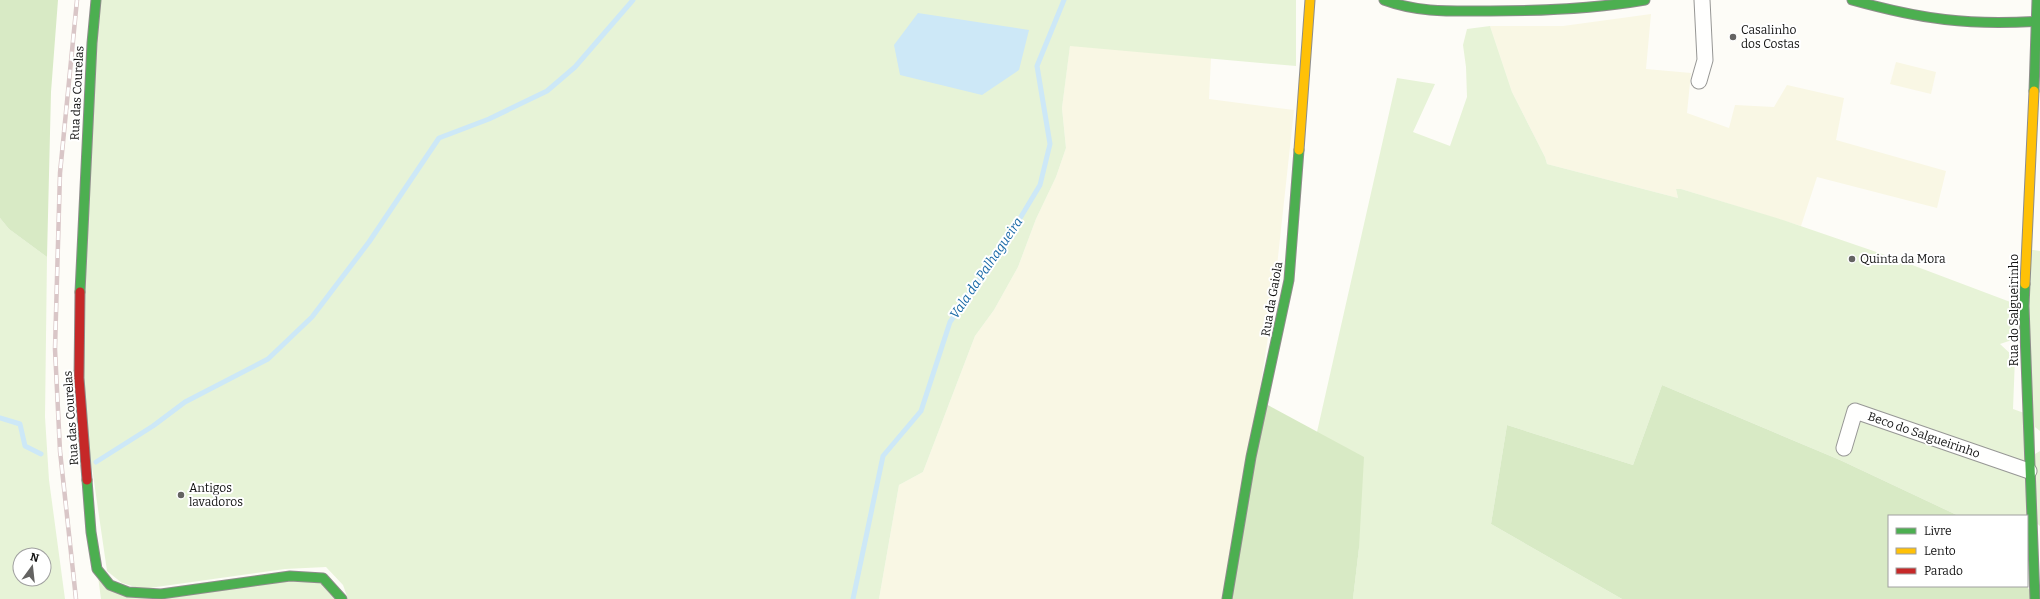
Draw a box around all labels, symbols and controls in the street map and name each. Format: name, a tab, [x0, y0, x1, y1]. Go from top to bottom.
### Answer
place label: Casalinho dos Costas	[1741, 23, 1800, 51]
marker: Casalinho dos Costas	[1728, 32, 1738, 42]
street label: Rua das Courelas	[68, 45, 86, 141]
water label: Vala da Palhagueira	[947, 214, 1025, 322]
place label: Quinta da Mora	[1860, 252, 1946, 266]
marker: Quinta da Mora	[1847, 254, 1857, 264]
street label: Rua do Salgueirinho	[2007, 254, 2021, 366]
street label: Rua da Gaiola	[1259, 260, 1286, 337]
street label: Rua das Courelas	[61, 370, 81, 466]
street label: Beco do Salgueirinho	[1866, 409, 1982, 461]
place label: Antigos lavadoros	[189, 481, 243, 509]
marker: Antigos lavadoros	[176, 490, 186, 500]
legend	[1888, 515, 2028, 587]
text: Livre	[1924, 524, 1952, 538]
text: Lento	[1924, 544, 1956, 558]
north arrow	[12, 547, 52, 587]
text: N	[29, 550, 41, 565]
text: Parado	[1924, 564, 1963, 578]

